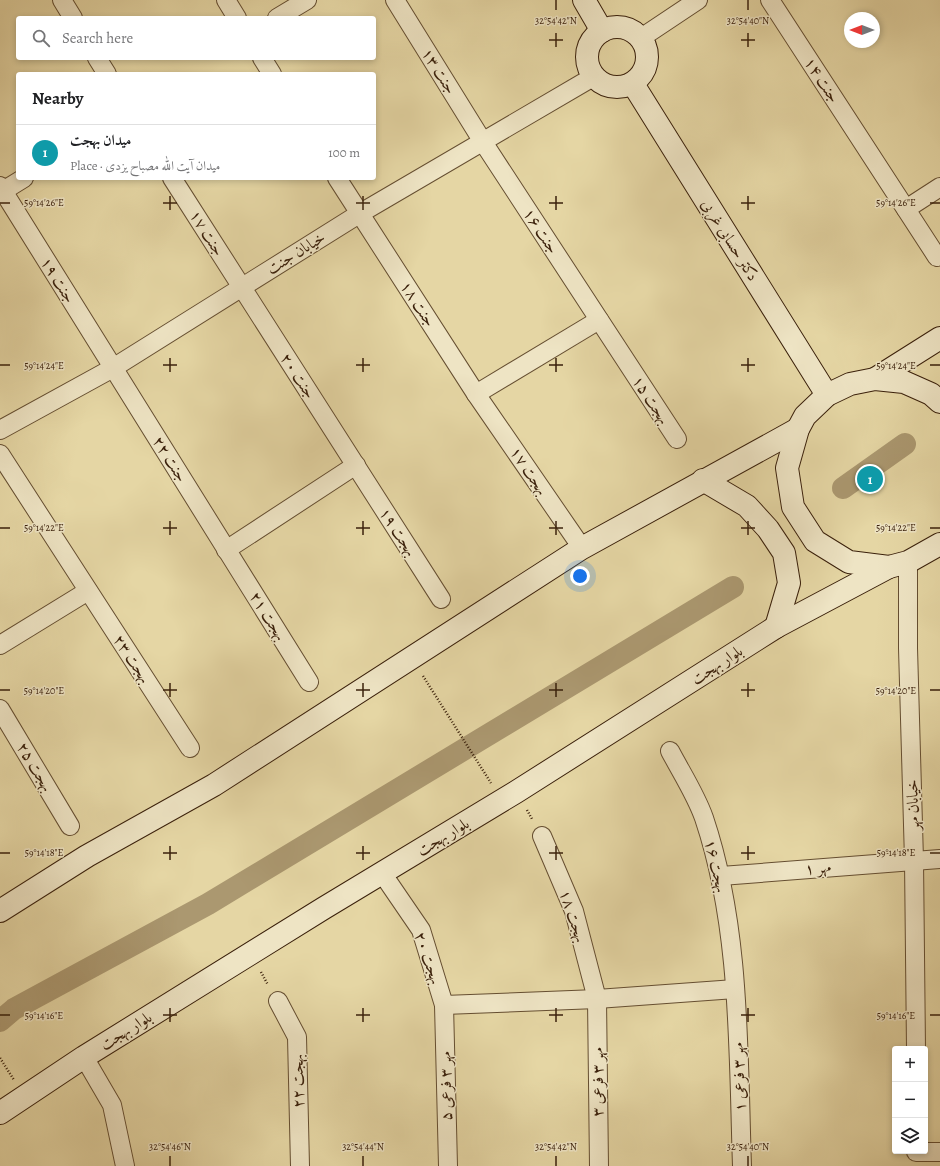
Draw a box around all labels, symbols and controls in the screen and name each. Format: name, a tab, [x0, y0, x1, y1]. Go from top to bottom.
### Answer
north arrow	[844, 12, 880, 48]
text: 32°54'42"N	[535, 14, 577, 27]
text: 32°54'40"N	[727, 14, 769, 27]
search box	[16, 16, 376, 60]
icon: search	[30, 27, 52, 49]
text: Search here	[62, 28, 133, 48]
street label: جنت ۱۳	[416, 44, 462, 98]
street label: جنت ۱۴	[799, 53, 845, 107]
text: Nearby	[32, 87, 83, 110]
text: میدان بهجت	[70, 130, 131, 150]
text: 1	[43, 144, 47, 161]
text: 100 m	[328, 144, 360, 161]
text: Place · میدان آیت الله مصباح یزدی	[70, 157, 220, 174]
street label: دکتر حسابی غربی	[696, 195, 764, 285]
text: 59°14'26"E	[24, 196, 64, 209]
text: 59°14'26"E	[876, 196, 916, 209]
street label: جنت ۱۶	[518, 204, 564, 258]
street label: جنت ۱۷	[184, 206, 230, 260]
street label: خیابان جنت	[262, 226, 330, 280]
street label: جنت ۱۹	[35, 253, 81, 307]
street label: جنت ۱۸	[395, 277, 441, 331]
street label: جنت ۲۰	[275, 349, 321, 403]
text: 59°14'24"E	[24, 359, 64, 372]
text: 59°14'24"E	[876, 359, 916, 372]
street label: بهجت ۱۵	[627, 371, 675, 429]
street label: جنت ۲۲	[147, 432, 193, 486]
street label: بهجت ۱۷	[505, 442, 553, 500]
pin: 1	[857, 464, 883, 494]
street label: بهجت ۱۹	[374, 503, 422, 561]
text: 59°14'22"E	[24, 521, 64, 534]
text: 59°14'22"E	[876, 521, 916, 534]
your location	[570, 566, 590, 586]
street label: بهجت ۲۱	[244, 587, 292, 645]
street label: بهجت ۲۳	[108, 630, 156, 688]
street label: بلوار بهجت	[687, 640, 747, 690]
text: 59°14'20"E	[24, 684, 64, 697]
text: 59°14'20"E	[876, 684, 916, 697]
street label: بهجت ۲۵	[12, 738, 58, 796]
street label: خیابان مهر	[901, 779, 925, 833]
street label: بلوار بهجت	[413, 813, 473, 861]
street label: بهجت ۱۶	[699, 837, 733, 895]
text: 59°14'18"E	[25, 846, 63, 859]
text: 59°14'18"E	[877, 846, 915, 859]
street label: مهر ۱	[804, 856, 832, 880]
street label: بهجت ۱۸	[554, 887, 592, 945]
street label: بهجت ۲۰	[409, 929, 447, 987]
street label: بلوار بهجت	[96, 1006, 156, 1056]
text: 59°14'16"E	[25, 1009, 63, 1022]
text: 59°14'16"E	[877, 1009, 915, 1022]
street label: مهر ۳ فرعی ۱	[727, 1042, 751, 1112]
map controls	[892, 1046, 928, 1154]
button: +	[892, 1046, 928, 1082]
street label: مهر ۳ فرعی ۳	[587, 1047, 609, 1117]
street label: مهر ۳ فرعی ۵	[434, 1051, 458, 1121]
street label: بهجت ۲۲	[287, 1054, 309, 1108]
button: −	[892, 1082, 928, 1118]
button: layers	[892, 1118, 928, 1154]
text: 32°54'46"N	[149, 1140, 191, 1153]
text: 32°54'44"N	[342, 1140, 384, 1153]
text: 32°54'42"N	[535, 1140, 577, 1153]
text: 32°54'40"N	[727, 1140, 769, 1153]

